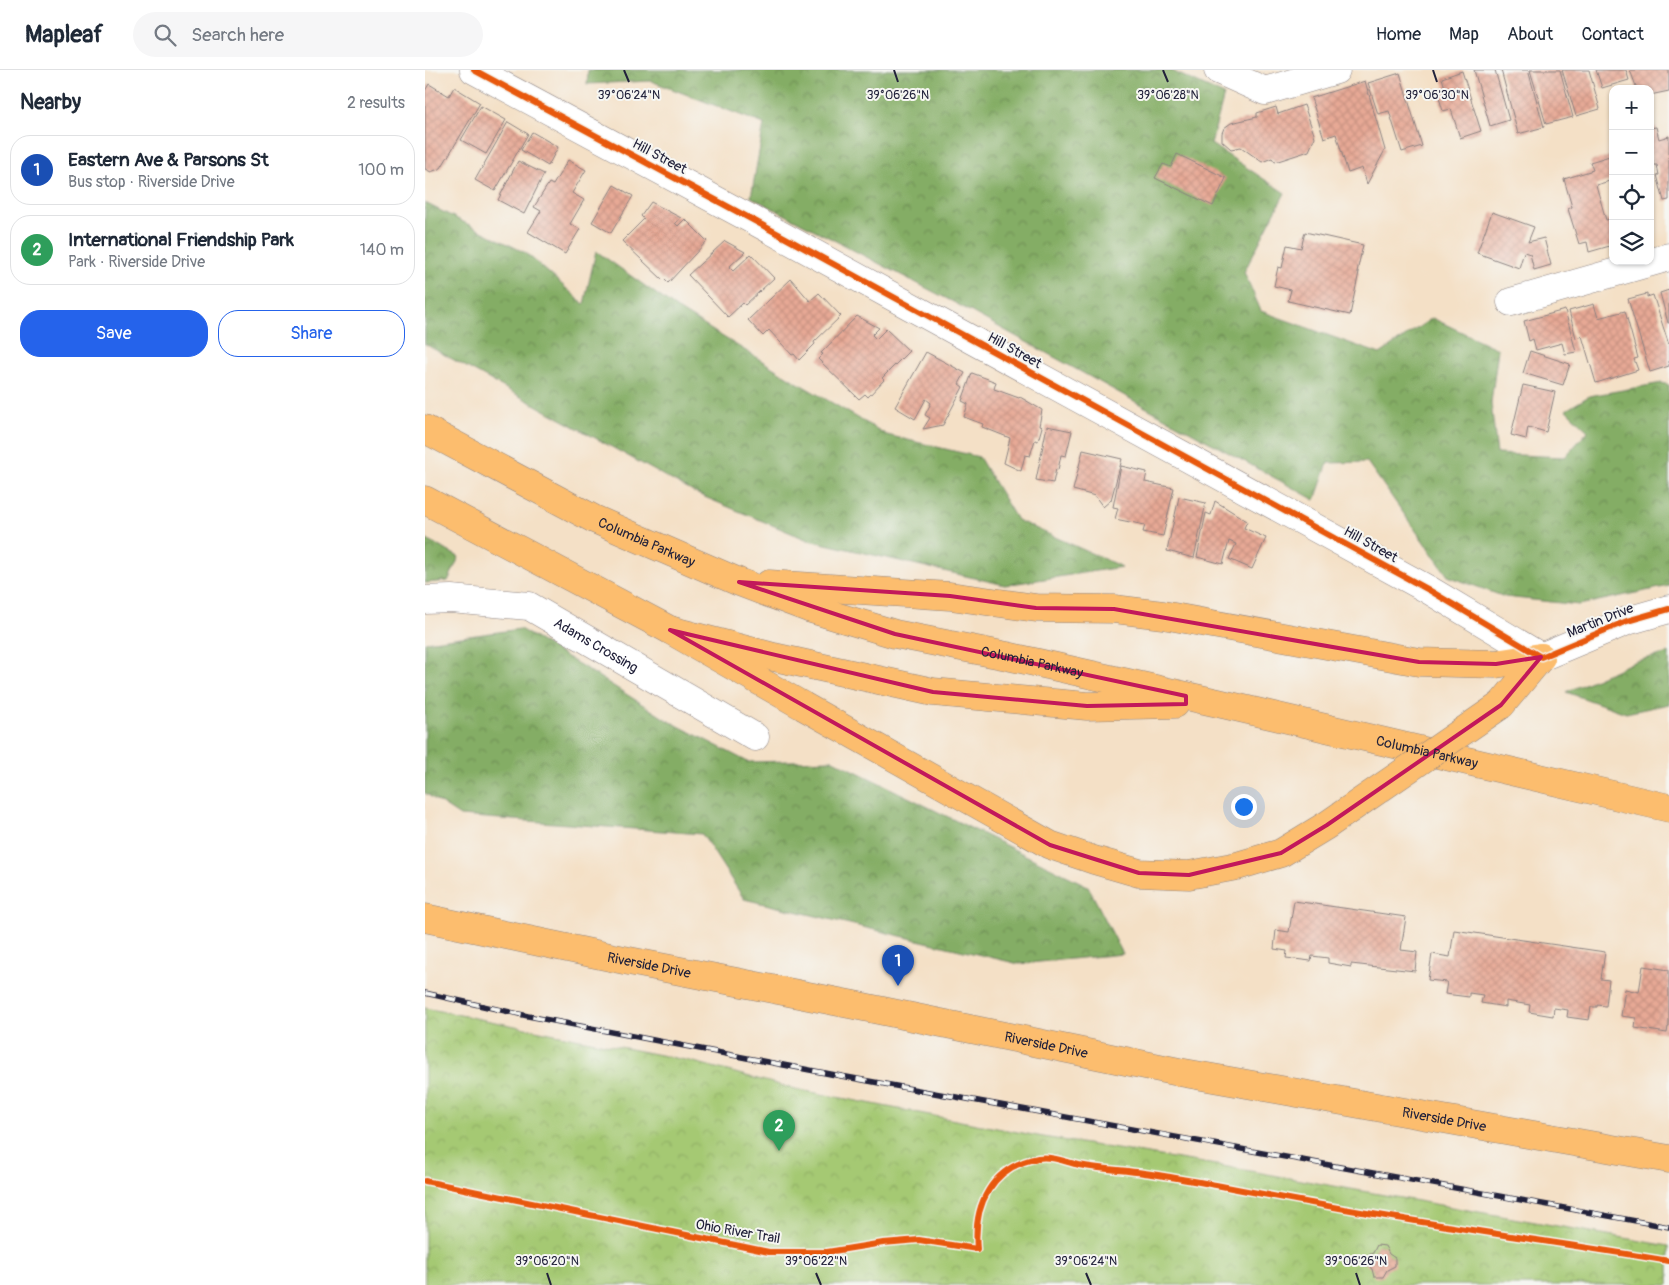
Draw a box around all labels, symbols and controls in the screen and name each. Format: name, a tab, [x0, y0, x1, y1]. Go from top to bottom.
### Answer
search box	[133, 12, 483, 57]
text: Mapleaf	[25, 20, 103, 49]
icon: search	[151, 21, 179, 49]
text: Search here	[191, 23, 284, 47]
text: Home	[1376, 23, 1421, 46]
text: Map	[1449, 23, 1479, 46]
text: About	[1507, 23, 1553, 46]
text: Contact	[1581, 23, 1644, 46]
map controls	[1609, 85, 1654, 265]
button: +	[1609, 85, 1654, 130]
text: 39°06'24"N	[598, 88, 660, 103]
text: 39°06'26"N	[867, 88, 929, 103]
text: 39°06'28"N	[1137, 88, 1199, 103]
text: 39°06'30"N	[1405, 88, 1469, 103]
text: Nearby	[20, 89, 81, 116]
text: 2 results	[347, 93, 405, 113]
button: −	[1609, 130, 1654, 175]
street label: Hill Street	[630, 135, 690, 178]
text: Eastern Ave & Parsons St	[68, 148, 269, 172]
text: 1	[34, 160, 40, 180]
text: 100 m	[358, 160, 404, 180]
text: Bus stop · Riverside Drive	[68, 172, 235, 192]
button: locate	[1609, 175, 1654, 220]
button: layers	[1609, 220, 1654, 265]
text: International Friendship Park	[68, 228, 294, 252]
text: 2	[33, 240, 41, 260]
text: 140 m	[360, 240, 404, 260]
text: Park · Riverside Drive	[68, 252, 205, 272]
button: Save	[20, 310, 208, 357]
button: Share	[218, 310, 405, 357]
street label: Hill Street	[985, 329, 1045, 372]
street label: Columbia Parkway	[595, 514, 698, 571]
street label: Hill Street	[1341, 523, 1401, 566]
street label: Martin Drive	[1564, 599, 1636, 642]
street label: Adams Crossing	[551, 614, 641, 677]
street label: Columbia Parkway	[980, 643, 1085, 682]
street label: Columbia Parkway	[1374, 732, 1479, 772]
your location	[1231, 794, 1257, 820]
pin: 1	[882, 945, 914, 986]
street label: Riverside Drive	[606, 949, 692, 982]
street label: Riverside Drive	[1003, 1028, 1089, 1062]
street label: Riverside Drive	[1401, 1104, 1488, 1135]
pin: 2	[763, 1110, 795, 1151]
street label: Ohio River Trail	[694, 1216, 782, 1247]
text: 39°06'20"N	[515, 1254, 579, 1269]
text: 39°06'22"N	[785, 1254, 847, 1269]
text: 39°06'24"N	[1055, 1254, 1117, 1269]
text: 39°06'26"N	[1325, 1254, 1387, 1269]

